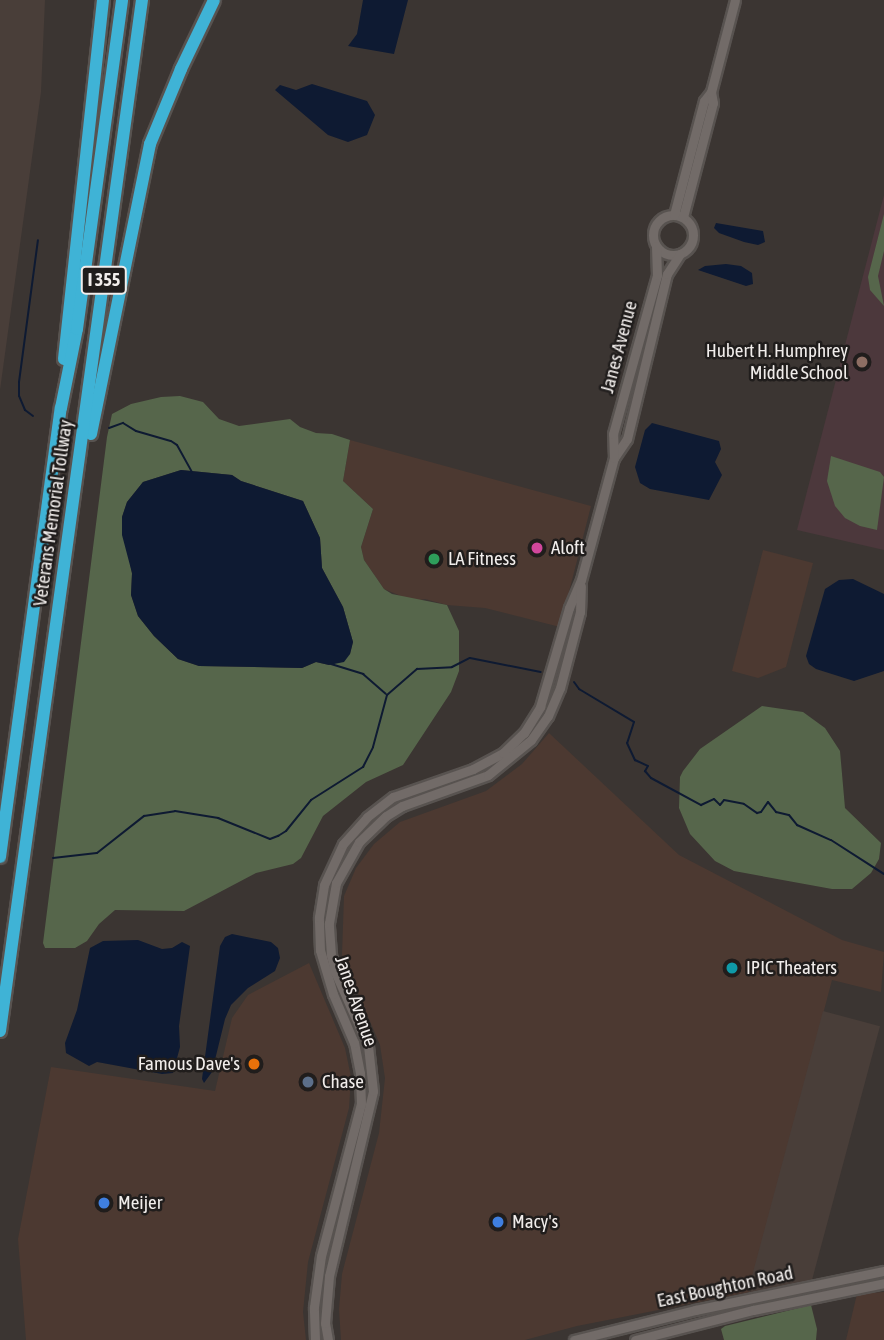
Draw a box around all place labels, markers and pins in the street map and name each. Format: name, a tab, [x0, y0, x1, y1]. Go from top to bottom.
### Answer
place label: Hubert H. Humphrey Middle School	[706, 340, 848, 384]
marker: Hubert H. Humphrey Middle School	[854, 354, 870, 370]
place label: Aloft	[551, 537, 585, 559]
marker: Aloft	[529, 540, 545, 556]
place label: LA Fitness	[448, 548, 516, 570]
marker: LA Fitness	[426, 551, 442, 567]
place label: IPIC Theaters	[746, 957, 837, 979]
marker: IPIC Theaters	[724, 960, 740, 976]
place label: Famous Dave's	[138, 1053, 240, 1075]
marker: Famous Dave's	[246, 1056, 262, 1072]
place label: Chase	[322, 1071, 364, 1093]
marker: Chase	[300, 1074, 316, 1090]
place label: Meijer	[118, 1192, 162, 1214]
marker: Meijer	[96, 1195, 112, 1211]
place label: Macy's	[512, 1211, 558, 1233]
marker: Macy's	[490, 1214, 506, 1230]

